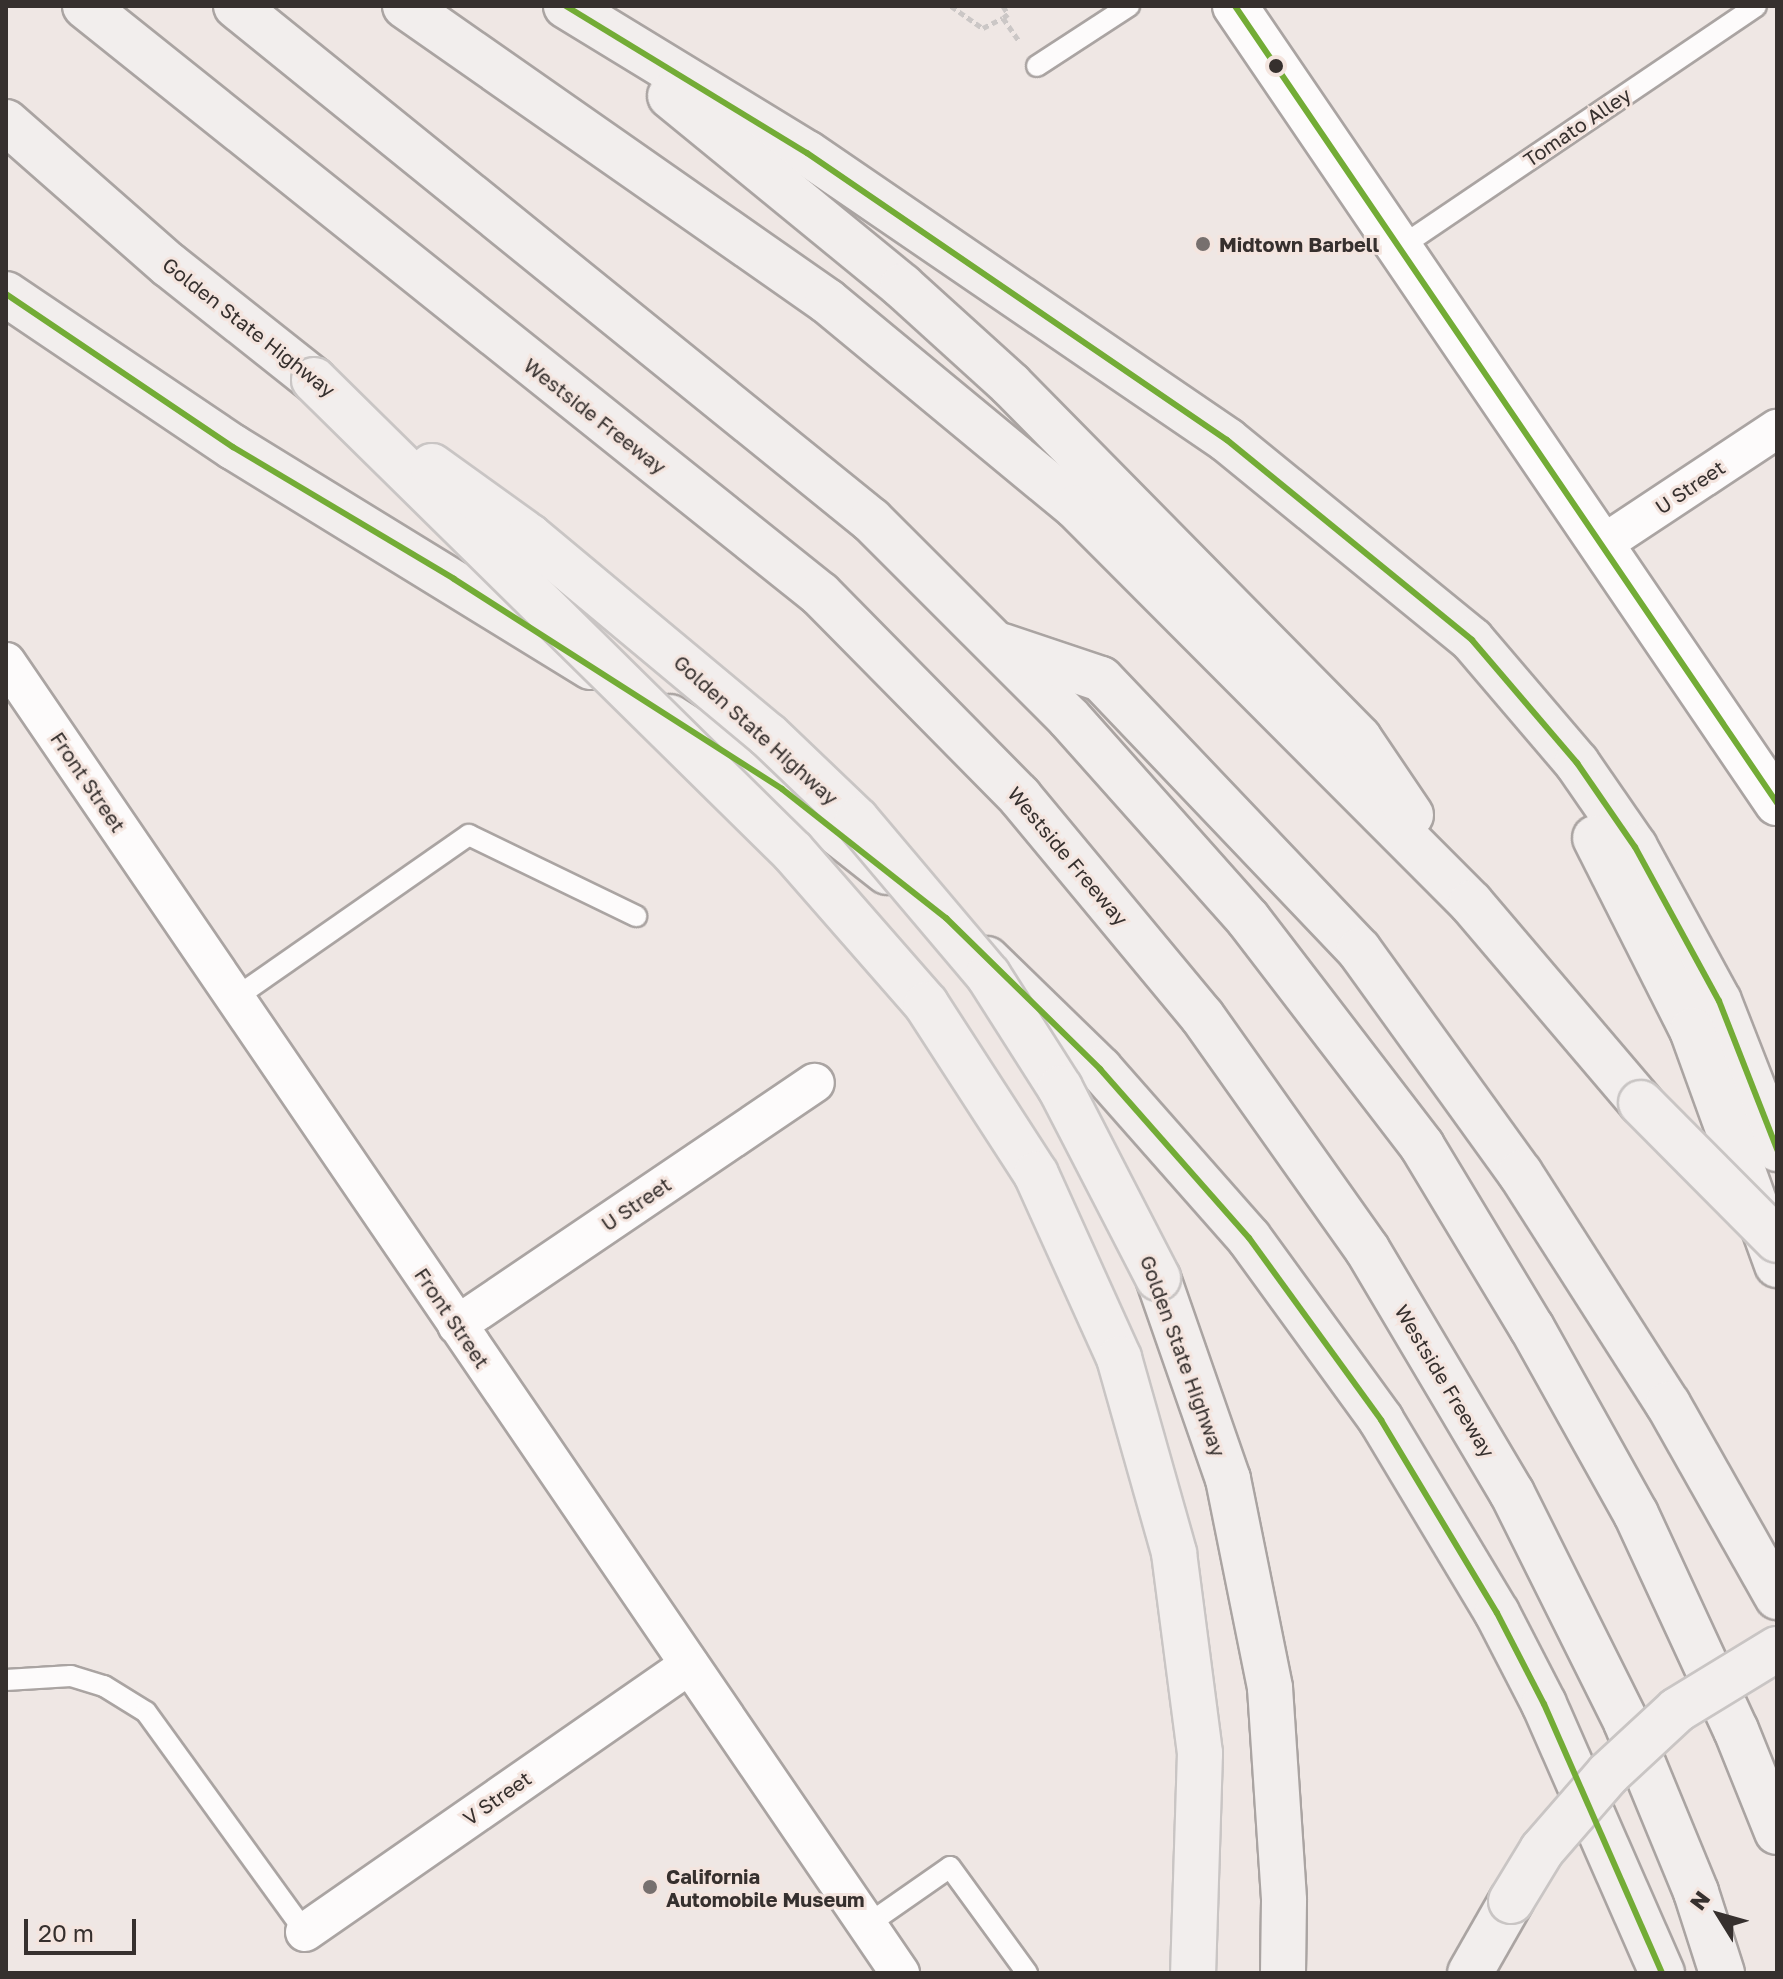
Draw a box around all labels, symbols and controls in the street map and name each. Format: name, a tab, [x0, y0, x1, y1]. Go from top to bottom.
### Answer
unlabelled marker	[1268, 58, 1284, 74]
street label: Tomato Alley	[1519, 82, 1635, 172]
place label: Midtown Barbell	[1219, 232, 1379, 256]
marker: Midtown Barbell	[1194, 235, 1212, 253]
street label: Golden State Highway	[158, 252, 340, 402]
street label: Westside Freeway	[519, 353, 671, 479]
street label: U Street	[1651, 455, 1729, 519]
street label: Golden State Highway	[669, 650, 843, 810]
street label: Front Street	[46, 727, 130, 837]
street label: Westside Freeway	[1003, 782, 1133, 930]
street label: U Street	[597, 1172, 675, 1236]
street label: Golden State Highway	[1135, 1252, 1231, 1460]
street label: Front Street	[410, 1263, 494, 1373]
street label: Westside Freeway	[1390, 1300, 1500, 1462]
street label: V Street	[458, 1766, 536, 1830]
place label: California Automobile Museum	[666, 1864, 865, 1911]
north arrow	[1679, 1875, 1759, 1955]
marker: California Automobile Museum	[641, 1878, 659, 1896]
text: N	[1684, 1885, 1715, 1915]
scale bar	[28, 1903, 140, 1953]
text: 20 m	[38, 1918, 94, 1947]

